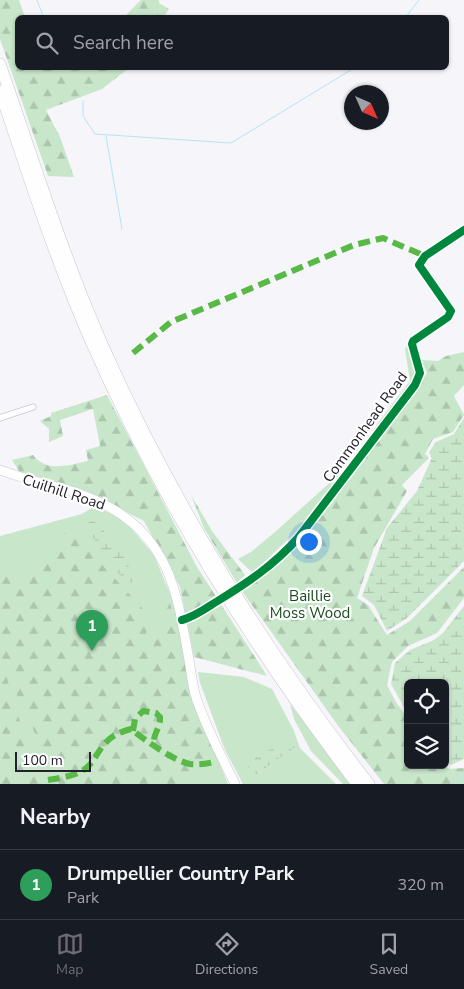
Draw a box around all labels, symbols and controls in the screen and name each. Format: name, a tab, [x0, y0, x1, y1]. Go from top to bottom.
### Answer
search box	[15, 15, 449, 70]
icon: search	[33, 29, 61, 57]
text: Search here	[73, 30, 174, 56]
north arrow	[344, 85, 389, 130]
street label: Commonhead Road	[318, 368, 412, 486]
street label: Cuilhill Road	[20, 469, 108, 515]
your location	[296, 529, 322, 555]
park label: Baillie Moss Wood	[270, 586, 350, 623]
pin: 1	[76, 610, 108, 651]
map controls	[404, 679, 449, 769]
button: locate	[404, 679, 449, 724]
button: layers	[404, 724, 449, 769]
scale bar	[15, 749, 91, 772]
text: 100 m	[22, 751, 63, 770]
text: Nearby	[20, 803, 90, 831]
text: Drumpellier Country Park	[67, 861, 294, 887]
text: 1	[31, 874, 41, 896]
text: 320 m	[397, 874, 444, 896]
text: Park	[67, 887, 99, 909]
tab: Map	[56, 930, 84, 979]
tab: Directions	[195, 930, 258, 979]
tab: Saved	[370, 930, 408, 979]

